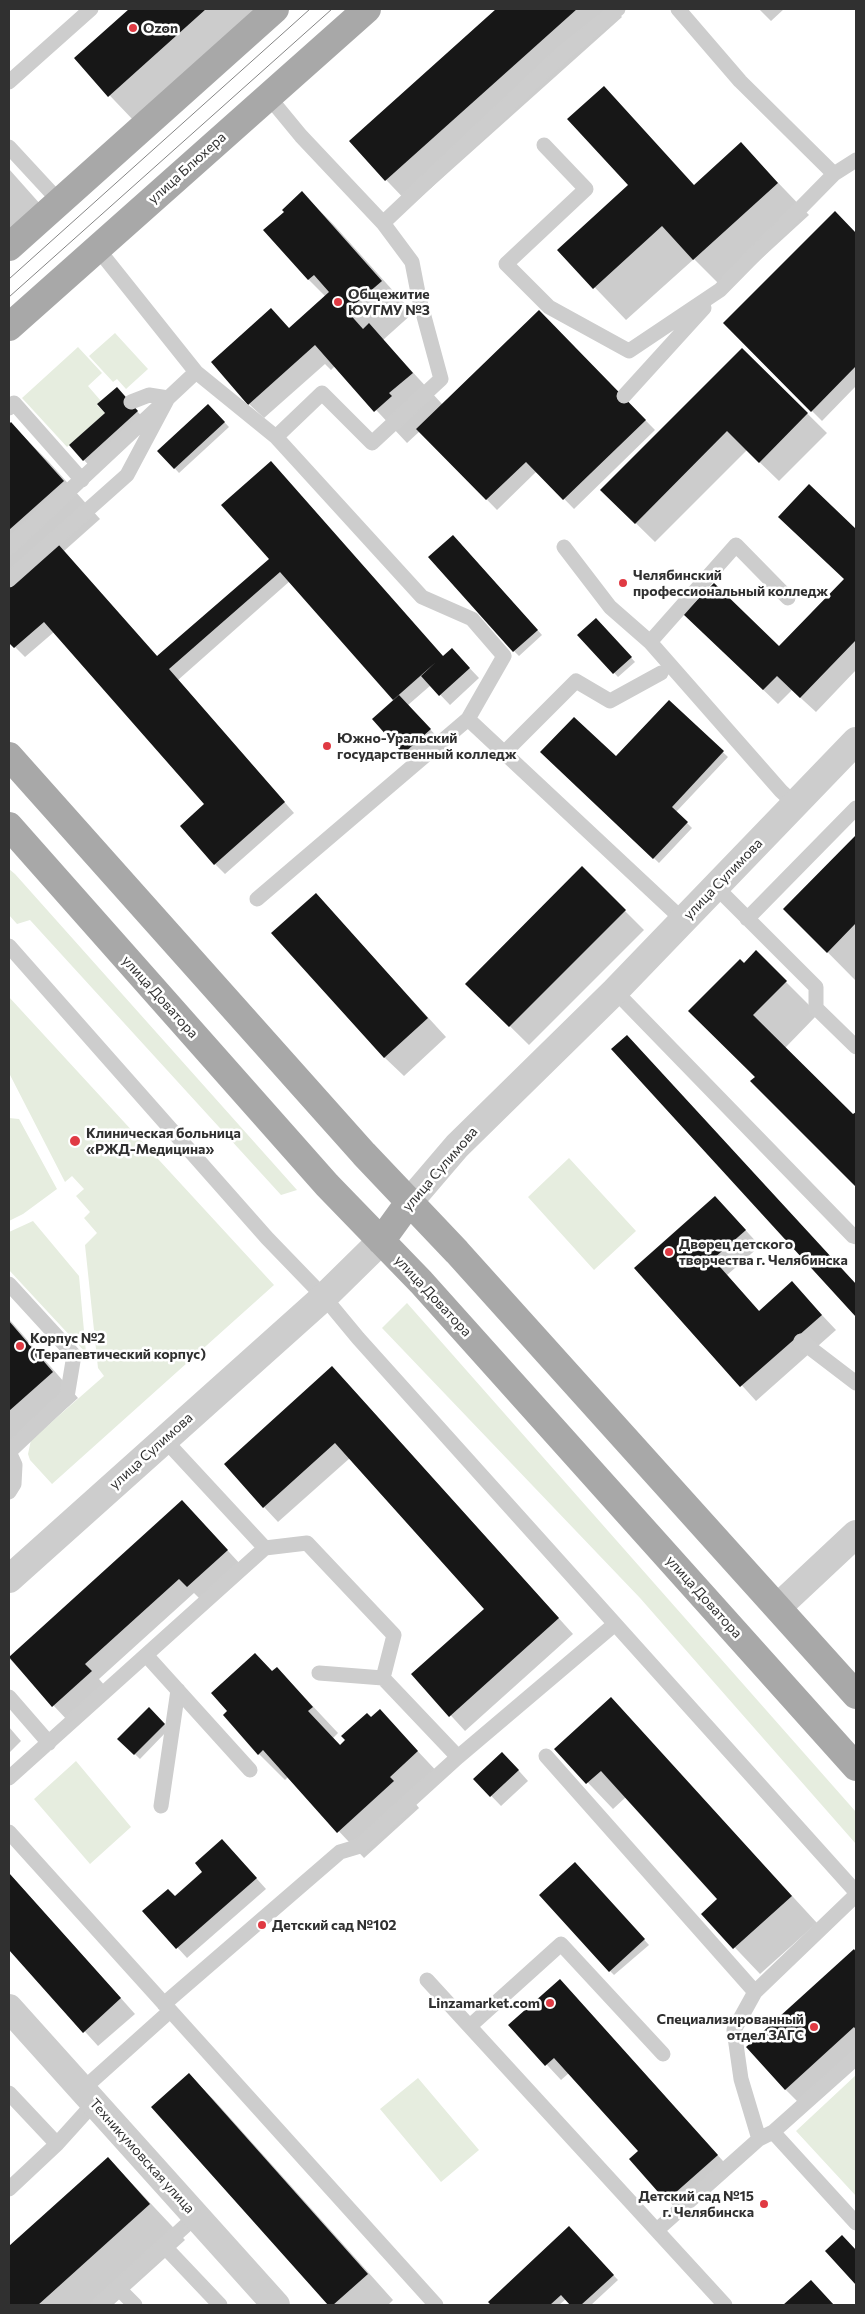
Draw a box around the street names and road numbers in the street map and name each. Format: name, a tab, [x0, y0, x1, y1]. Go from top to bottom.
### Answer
street label: улица Блюхера	[145, 129, 229, 207]
street label: улица Сулимова	[680, 835, 766, 923]
street label: улица Доватора	[119, 952, 201, 1042]
street label: улица Сулимова	[399, 1123, 481, 1215]
street label: улица Доватора	[391, 1252, 475, 1340]
street label: улица Сулимова	[106, 1409, 196, 1493]
street label: улица Доватора	[663, 1552, 745, 1642]
street label: Техникумовская улица	[86, 2095, 198, 2217]

